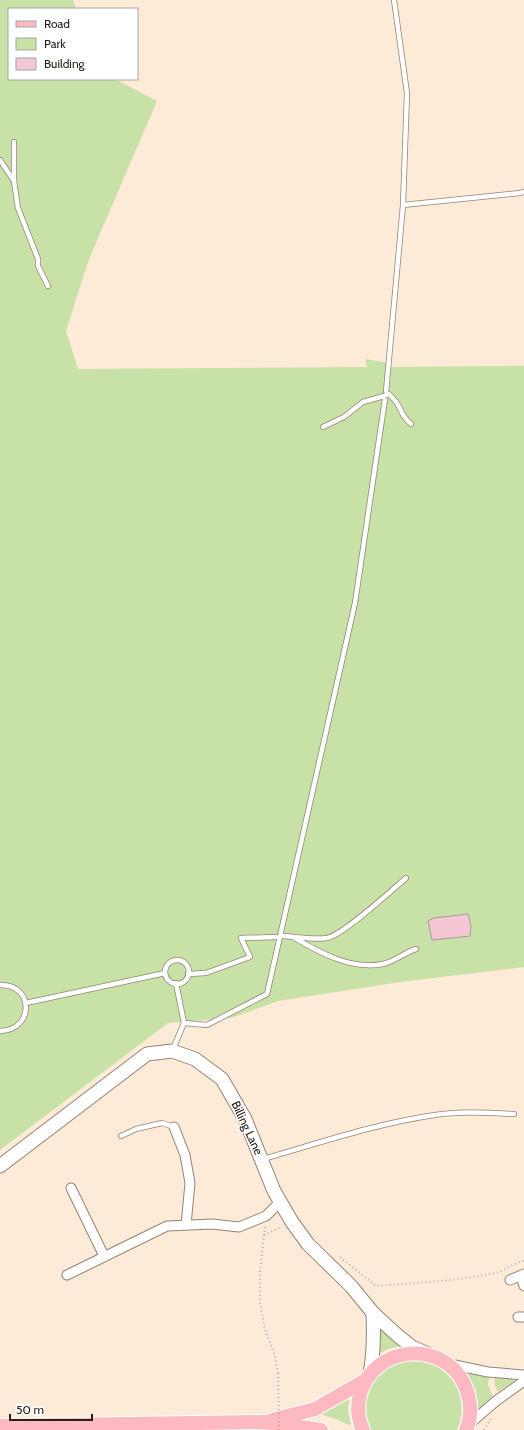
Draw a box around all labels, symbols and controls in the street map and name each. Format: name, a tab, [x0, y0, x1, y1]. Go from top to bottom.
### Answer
legend	[8, 8, 138, 80]
text: Road	[44, 16, 70, 31]
text: Park	[44, 36, 66, 51]
text: Building	[44, 56, 86, 71]
street label: Billing Lane	[228, 1098, 266, 1157]
scale bar	[10, 1396, 92, 1422]
text: 50 m	[16, 1402, 44, 1417]

